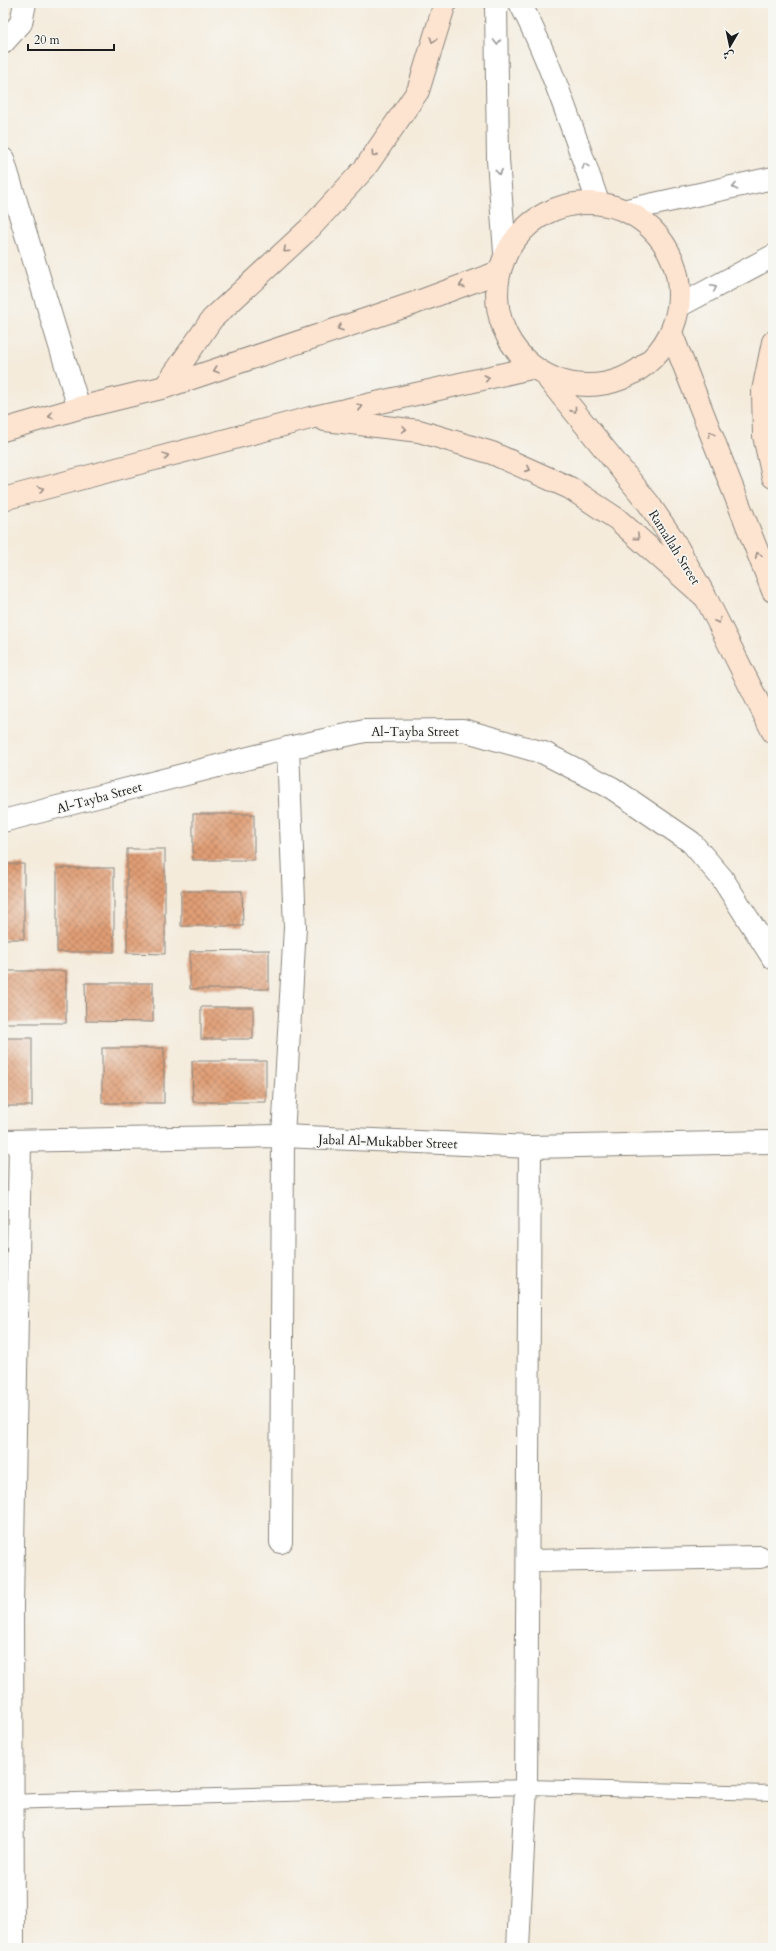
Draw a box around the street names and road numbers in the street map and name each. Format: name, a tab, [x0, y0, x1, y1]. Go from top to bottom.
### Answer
street label: Ramallah Street	[644, 507, 704, 589]
street label: Al-Tayba Street	[371, 723, 459, 741]
street label: Al-Tayba Street	[55, 778, 144, 818]
street label: Jabal Al-Mukabber Street	[316, 1131, 458, 1153]

